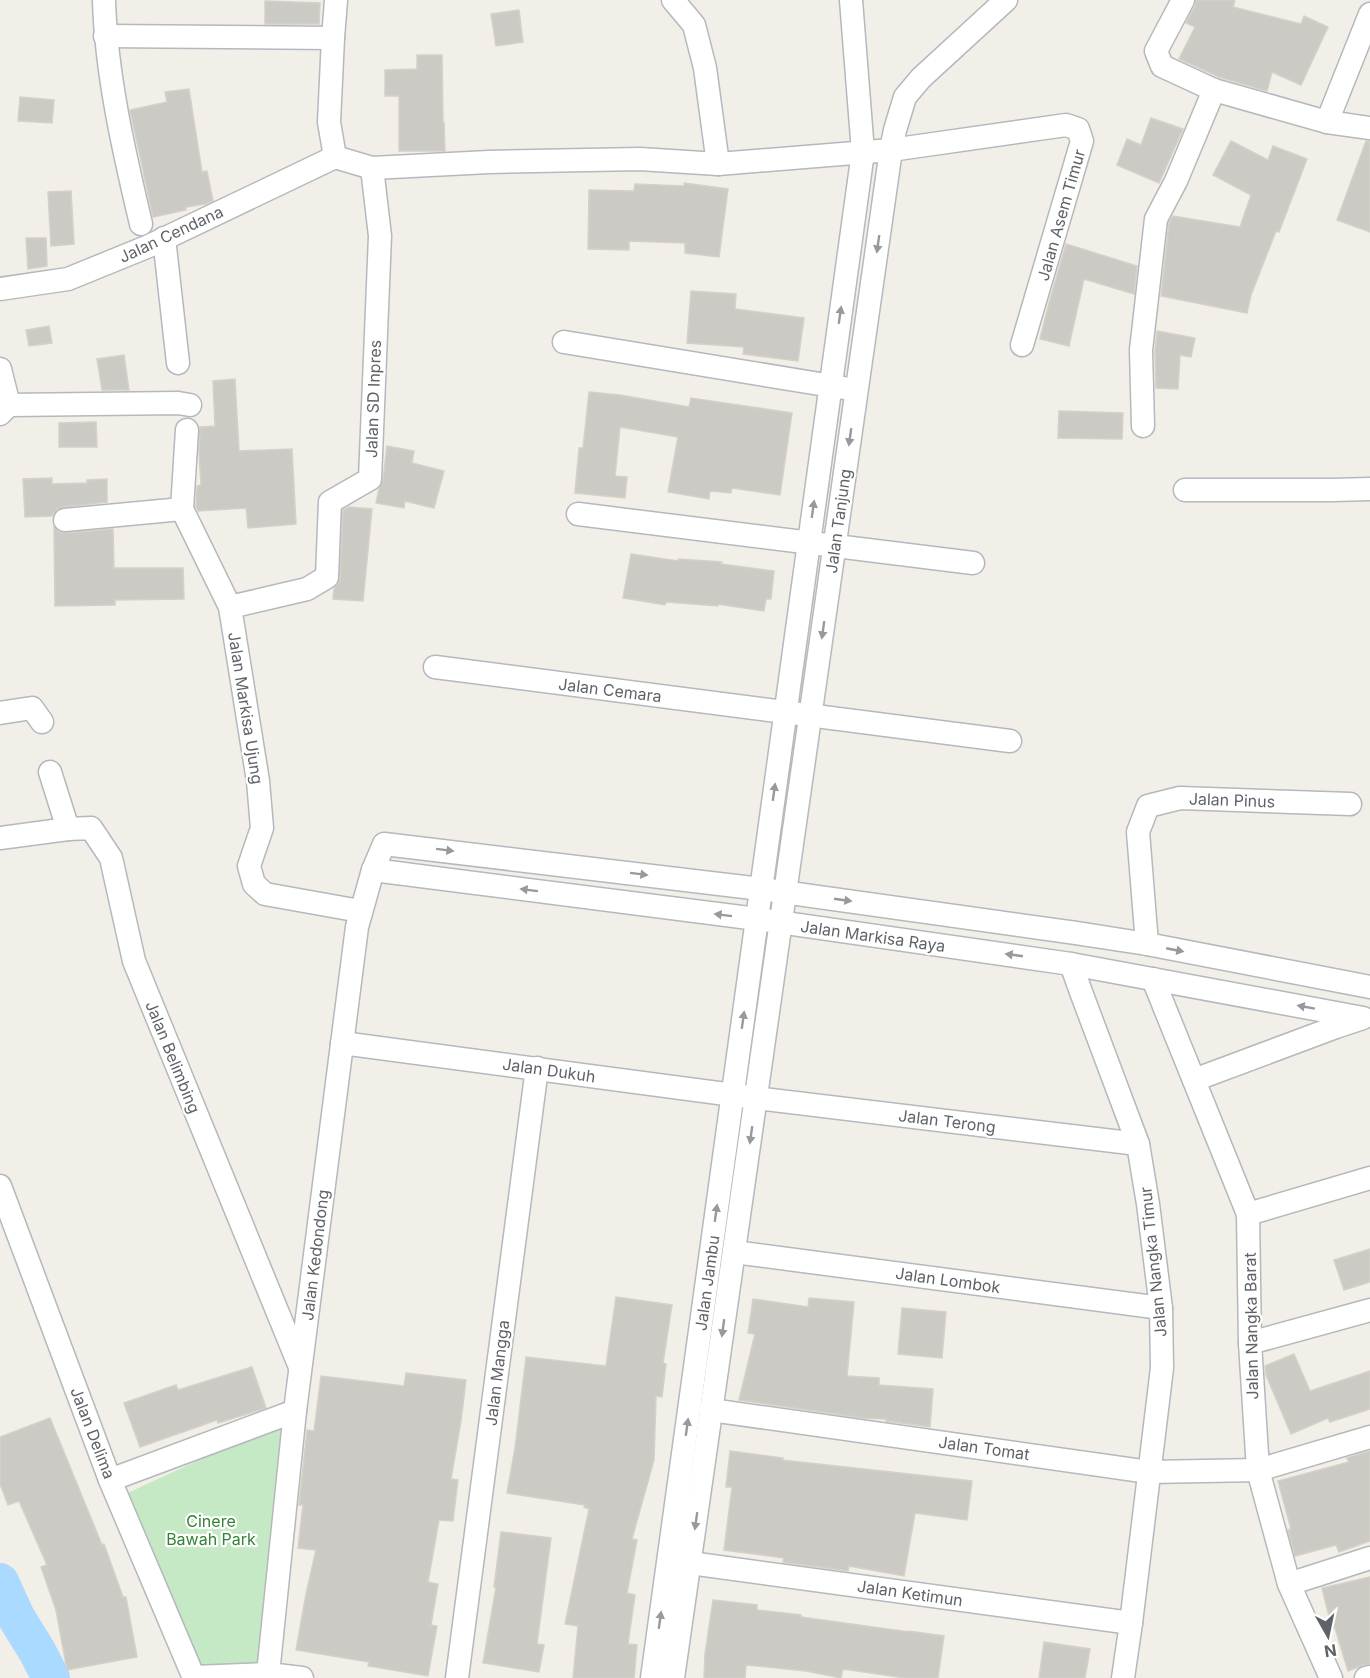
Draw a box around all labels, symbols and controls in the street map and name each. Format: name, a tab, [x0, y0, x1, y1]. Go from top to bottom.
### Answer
street label: Jalan Asem Timur	[1033, 147, 1089, 283]
street label: Jalan Cendana	[116, 201, 226, 267]
one-way arrow	[873, 235, 882, 254]
one-way arrow	[835, 306, 844, 325]
street label: Jalan SD Inpres	[361, 340, 385, 458]
one-way arrow	[846, 428, 855, 447]
street label: Jalan Tanjung	[821, 468, 855, 574]
one-way arrow	[809, 499, 818, 518]
one-way arrow	[818, 621, 827, 640]
street label: Jalan Markisa Ujung	[224, 631, 268, 785]
street label: Jalan Cemara	[557, 674, 663, 706]
one-way arrow	[770, 783, 779, 802]
street label: Jalan Pinus	[1188, 788, 1276, 812]
one-way arrow	[436, 846, 455, 855]
one-way arrow	[629, 869, 648, 879]
one-way arrow	[520, 885, 539, 895]
one-way arrow	[834, 896, 853, 905]
one-way arrow	[713, 910, 732, 919]
street label: Jalan Markisa Raya	[799, 916, 947, 956]
one-way arrow	[1165, 946, 1184, 955]
one-way arrow	[1004, 951, 1023, 960]
street label: Jalan Belimbing	[141, 998, 205, 1116]
one-way arrow	[1296, 1002, 1315, 1011]
one-way arrow	[738, 1010, 747, 1029]
street label: Jalan Dukuh	[501, 1054, 597, 1086]
street label: Jalan Terong	[897, 1105, 997, 1137]
one-way arrow	[746, 1126, 755, 1145]
street label: Jalan Nangka Timur	[1135, 1186, 1171, 1338]
street label: Jalan Kedondong	[297, 1188, 333, 1322]
one-way arrow	[712, 1203, 721, 1222]
street label: Jalan Jambu	[690, 1234, 724, 1332]
street label: Jalan Nangka Barat	[1240, 1252, 1262, 1400]
street label: Jalan Lombok	[894, 1263, 1002, 1297]
street label: Jalan Mangga	[481, 1319, 513, 1427]
one-way arrow	[719, 1319, 728, 1338]
street label: Jalan Delima	[66, 1384, 120, 1482]
one-way arrow	[682, 1417, 691, 1436]
street label: Jalan Tomat	[937, 1432, 1031, 1464]
park label: Cinere Bawah Park	[166, 1511, 256, 1549]
one-way arrow	[691, 1512, 700, 1531]
street label: Jalan Ketimun	[856, 1576, 964, 1610]
north arrow	[1298, 1606, 1358, 1666]
one-way arrow	[656, 1610, 665, 1629]
text: N	[1323, 1640, 1338, 1662]

